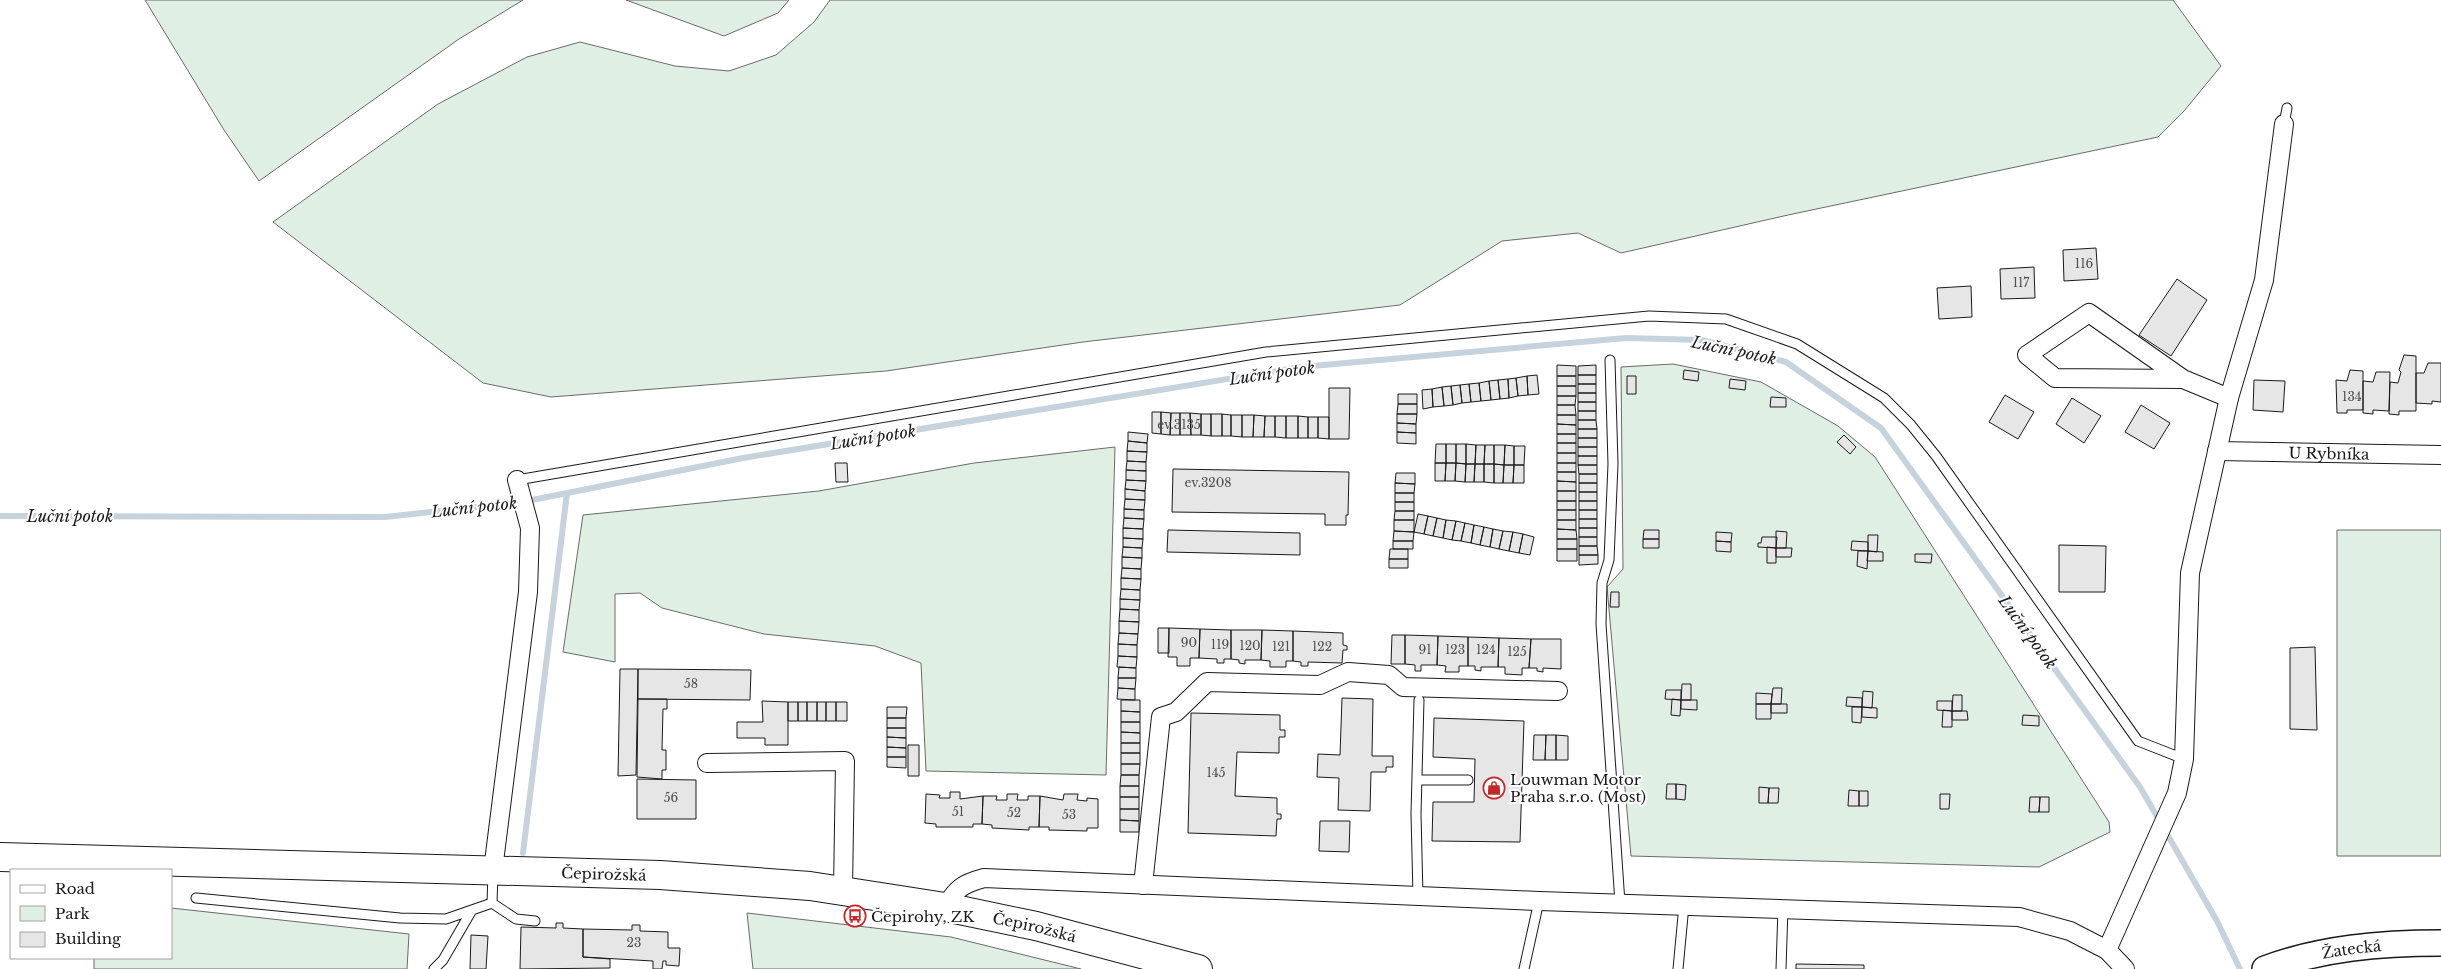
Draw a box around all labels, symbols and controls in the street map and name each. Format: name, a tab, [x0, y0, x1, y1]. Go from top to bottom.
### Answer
house number: 116	[2075, 256, 2093, 271]
house number: 117	[2013, 275, 2030, 290]
water label: Luční potok	[1689, 331, 1778, 369]
water label: Luční potok	[1227, 357, 1316, 389]
house number: 134	[2342, 389, 2362, 404]
house number: ev.3135	[1157, 417, 1201, 432]
water label: Luční potok	[828, 420, 917, 454]
street label: U Rybníka	[2288, 443, 2370, 463]
house number: ev.3208	[1184, 475, 1232, 490]
water label: Luční potok	[429, 493, 518, 522]
water label: Luční potok	[26, 506, 113, 526]
water label: Luční potok	[1994, 590, 2061, 673]
house number: 90	[1181, 635, 1197, 650]
house number: 119	[1211, 637, 1229, 652]
house number: 120	[1239, 638, 1261, 653]
house number: 121	[1272, 639, 1290, 654]
house number: 122	[1312, 639, 1332, 654]
house number: 91	[1418, 642, 1432, 657]
house number: 123	[1445, 642, 1465, 657]
house number: 124	[1476, 642, 1496, 657]
house number: 125	[1507, 644, 1527, 659]
house number: 58	[684, 676, 698, 691]
house number: 145	[1206, 765, 1226, 780]
place label: Louwman Motor Praha s.r.o. (Most)	[1510, 770, 1646, 806]
shop icon: Louwman Motor Praha s.r.o. (Most)	[1482, 776, 1506, 800]
house number: 56	[664, 790, 679, 805]
house number: 51	[952, 804, 964, 819]
house number: 52	[1007, 805, 1021, 820]
house number: 53	[1062, 807, 1076, 822]
street label: Čepirožská	[561, 863, 647, 884]
legend	[10, 869, 172, 959]
text: Road	[55, 879, 95, 898]
text: Park	[55, 904, 91, 923]
bus stop icon: Čepirohy, ZK	[843, 904, 867, 928]
place label: Čepirohy, ZK	[871, 907, 974, 926]
street label: Čepirožská	[991, 908, 1079, 946]
text: Building	[55, 929, 122, 948]
house number: 23	[627, 935, 641, 950]
street label: Žatecká	[2320, 936, 2383, 962]

